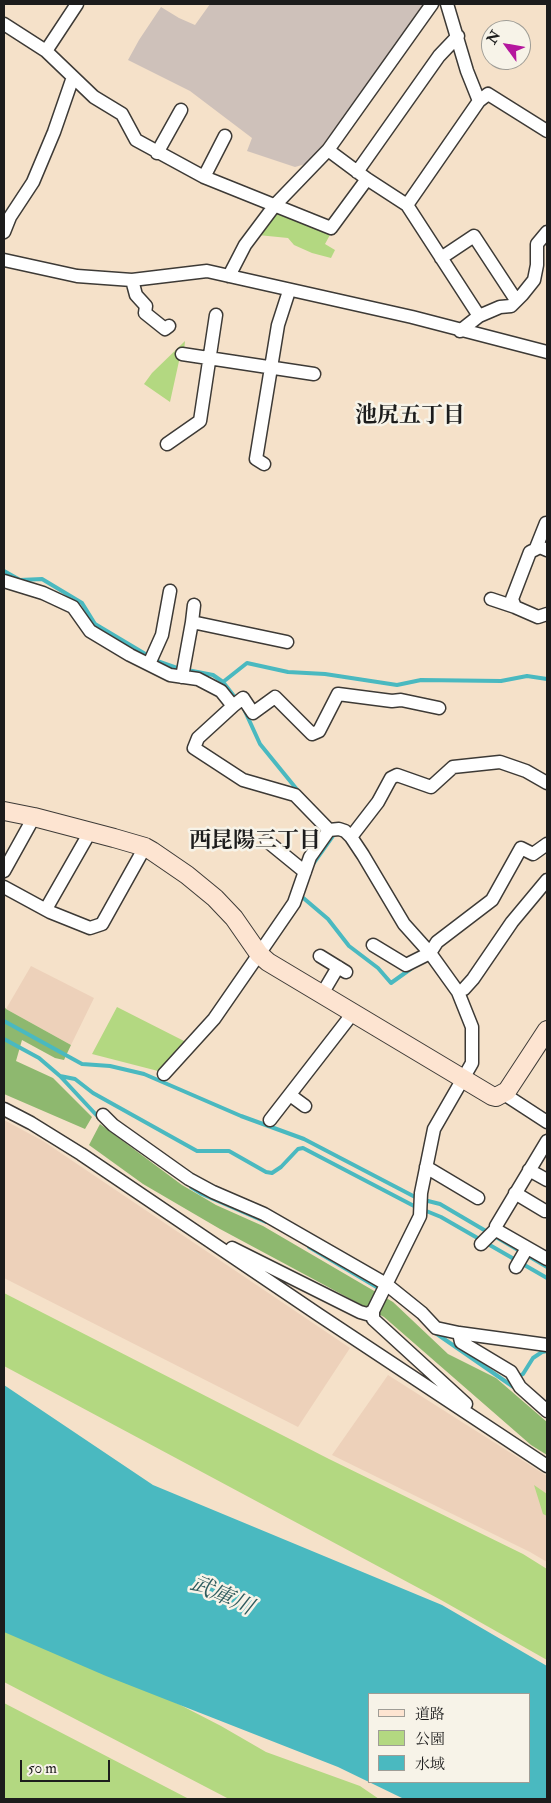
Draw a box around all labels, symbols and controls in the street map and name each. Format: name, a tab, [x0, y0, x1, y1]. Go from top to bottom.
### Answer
north arrow	[481, 20, 531, 70]
text: N	[483, 27, 504, 47]
district label: 池尻五丁目	[355, 404, 465, 430]
district label: 西昆陽三丁目	[189, 829, 321, 855]
water label: 武庫川	[185, 1572, 257, 1622]
legend	[368, 1693, 531, 1783]
text: 道路	[415, 1705, 445, 1724]
text: 公園	[415, 1730, 445, 1749]
scale bar	[22, 1750, 112, 1782]
text: 水域	[415, 1755, 445, 1774]
text: 50 m	[28, 1759, 57, 1778]

